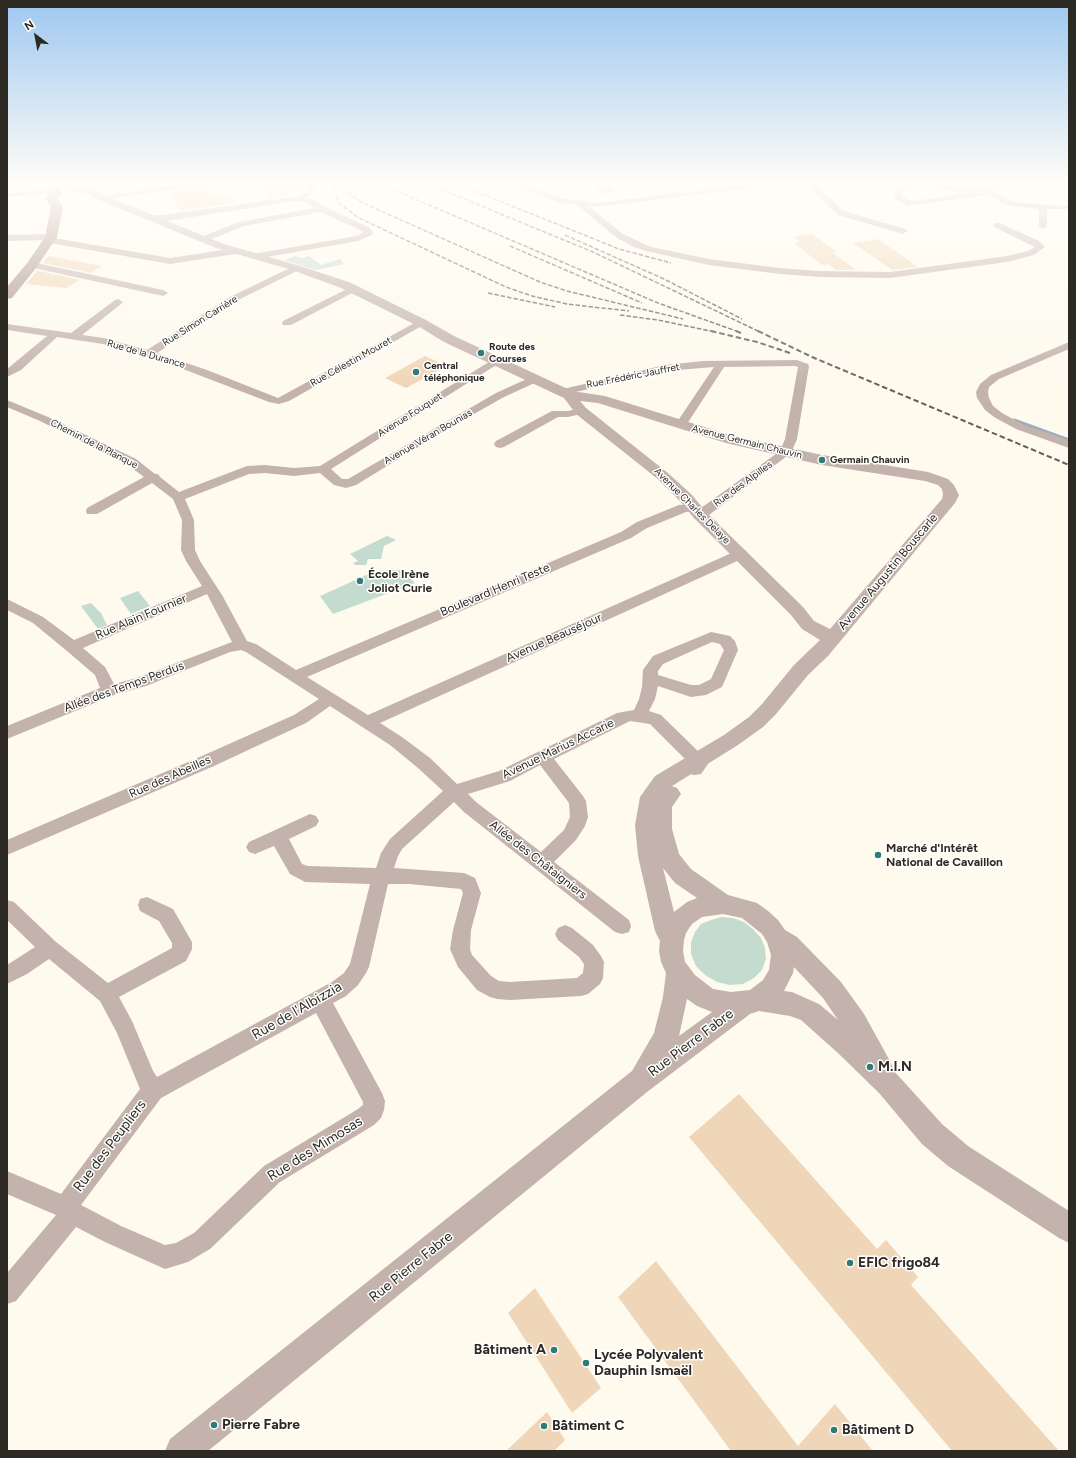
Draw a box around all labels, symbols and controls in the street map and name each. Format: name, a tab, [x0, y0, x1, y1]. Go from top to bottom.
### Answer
north arrow	[16, 16, 56, 56]
text: N	[22, 18, 36, 33]
street label: Rue Simon Carrière	[160, 293, 240, 349]
street label: Rue Célestin Mouret	[308, 335, 394, 389]
street label: Rue de la Durance	[106, 337, 186, 371]
place label: Route des Courses	[489, 341, 535, 364]
marker: Route des Courses	[476, 348, 486, 358]
place label: Central téléphonique	[424, 360, 484, 384]
street label: Rue Frédéric Jauffret	[585, 361, 681, 391]
marker: Central téléphonique	[411, 367, 421, 377]
street label: Avenue Fouquet	[376, 390, 444, 440]
street label: Avenue Véran Bounias	[382, 407, 474, 467]
street label: Chemin de la Planque	[48, 417, 140, 471]
street label: Avenue Germain Chauvin	[691, 422, 803, 462]
place label: Germain Chauvin	[830, 454, 909, 466]
marker: Germain Chauvin	[817, 455, 827, 465]
street label: Rue des Alpilles	[711, 459, 775, 509]
street label: Avenue Charles Delaye	[652, 466, 732, 546]
street label: Avenue Augustin Bouscarle	[835, 511, 941, 633]
street label: Boulevard Henri Teste	[438, 560, 552, 620]
place label: École Irène Joliot Curie	[368, 567, 432, 595]
marker: École Irène Joliot Curie	[355, 576, 365, 586]
street label: Rue Alain Fournier	[93, 591, 189, 643]
street label: Avenue Beauséjour	[504, 610, 604, 666]
street label: Allée des Temps Perdus	[62, 659, 186, 715]
street label: Avenue Marius Accarie	[500, 716, 616, 782]
street label: Rue des Abeilles	[127, 753, 213, 801]
street label: Allée des Châtaigniers	[487, 818, 589, 902]
place label: Marché d'Intérêt National de Cavaillon	[886, 841, 1003, 869]
marker: Marché d'Intérêt National de Cavaillon	[873, 850, 883, 860]
street label: Rue de l'Albizzia	[249, 978, 345, 1044]
street label: Rue Pierre Fabre	[645, 1005, 737, 1081]
place label: M.I.N	[878, 1059, 912, 1075]
marker: M.I.N	[865, 1062, 875, 1072]
street label: Rue des Peupliers	[70, 1097, 150, 1195]
street label: Rue des Mimosas	[264, 1113, 366, 1185]
street label: Rue Pierre Fabre	[366, 1228, 456, 1306]
place label: EFIC frigo84	[858, 1255, 940, 1271]
marker: EFIC frigo84	[845, 1258, 855, 1268]
place label: Bâtiment A	[474, 1342, 546, 1358]
marker: Bâtiment A	[549, 1345, 559, 1355]
place label: Lycée Polyvalent Dauphin Ismaël	[594, 1347, 703, 1380]
marker: Lycée Polyvalent Dauphin Ismaël	[581, 1358, 591, 1368]
place label: Pierre Fabre	[222, 1417, 300, 1433]
place label: Bâtiment C	[552, 1418, 624, 1434]
marker: Pierre Fabre	[209, 1420, 219, 1430]
marker: Bâtiment C	[539, 1421, 549, 1431]
place label: Bâtiment D	[842, 1422, 914, 1438]
marker: Bâtiment D	[829, 1425, 839, 1435]

